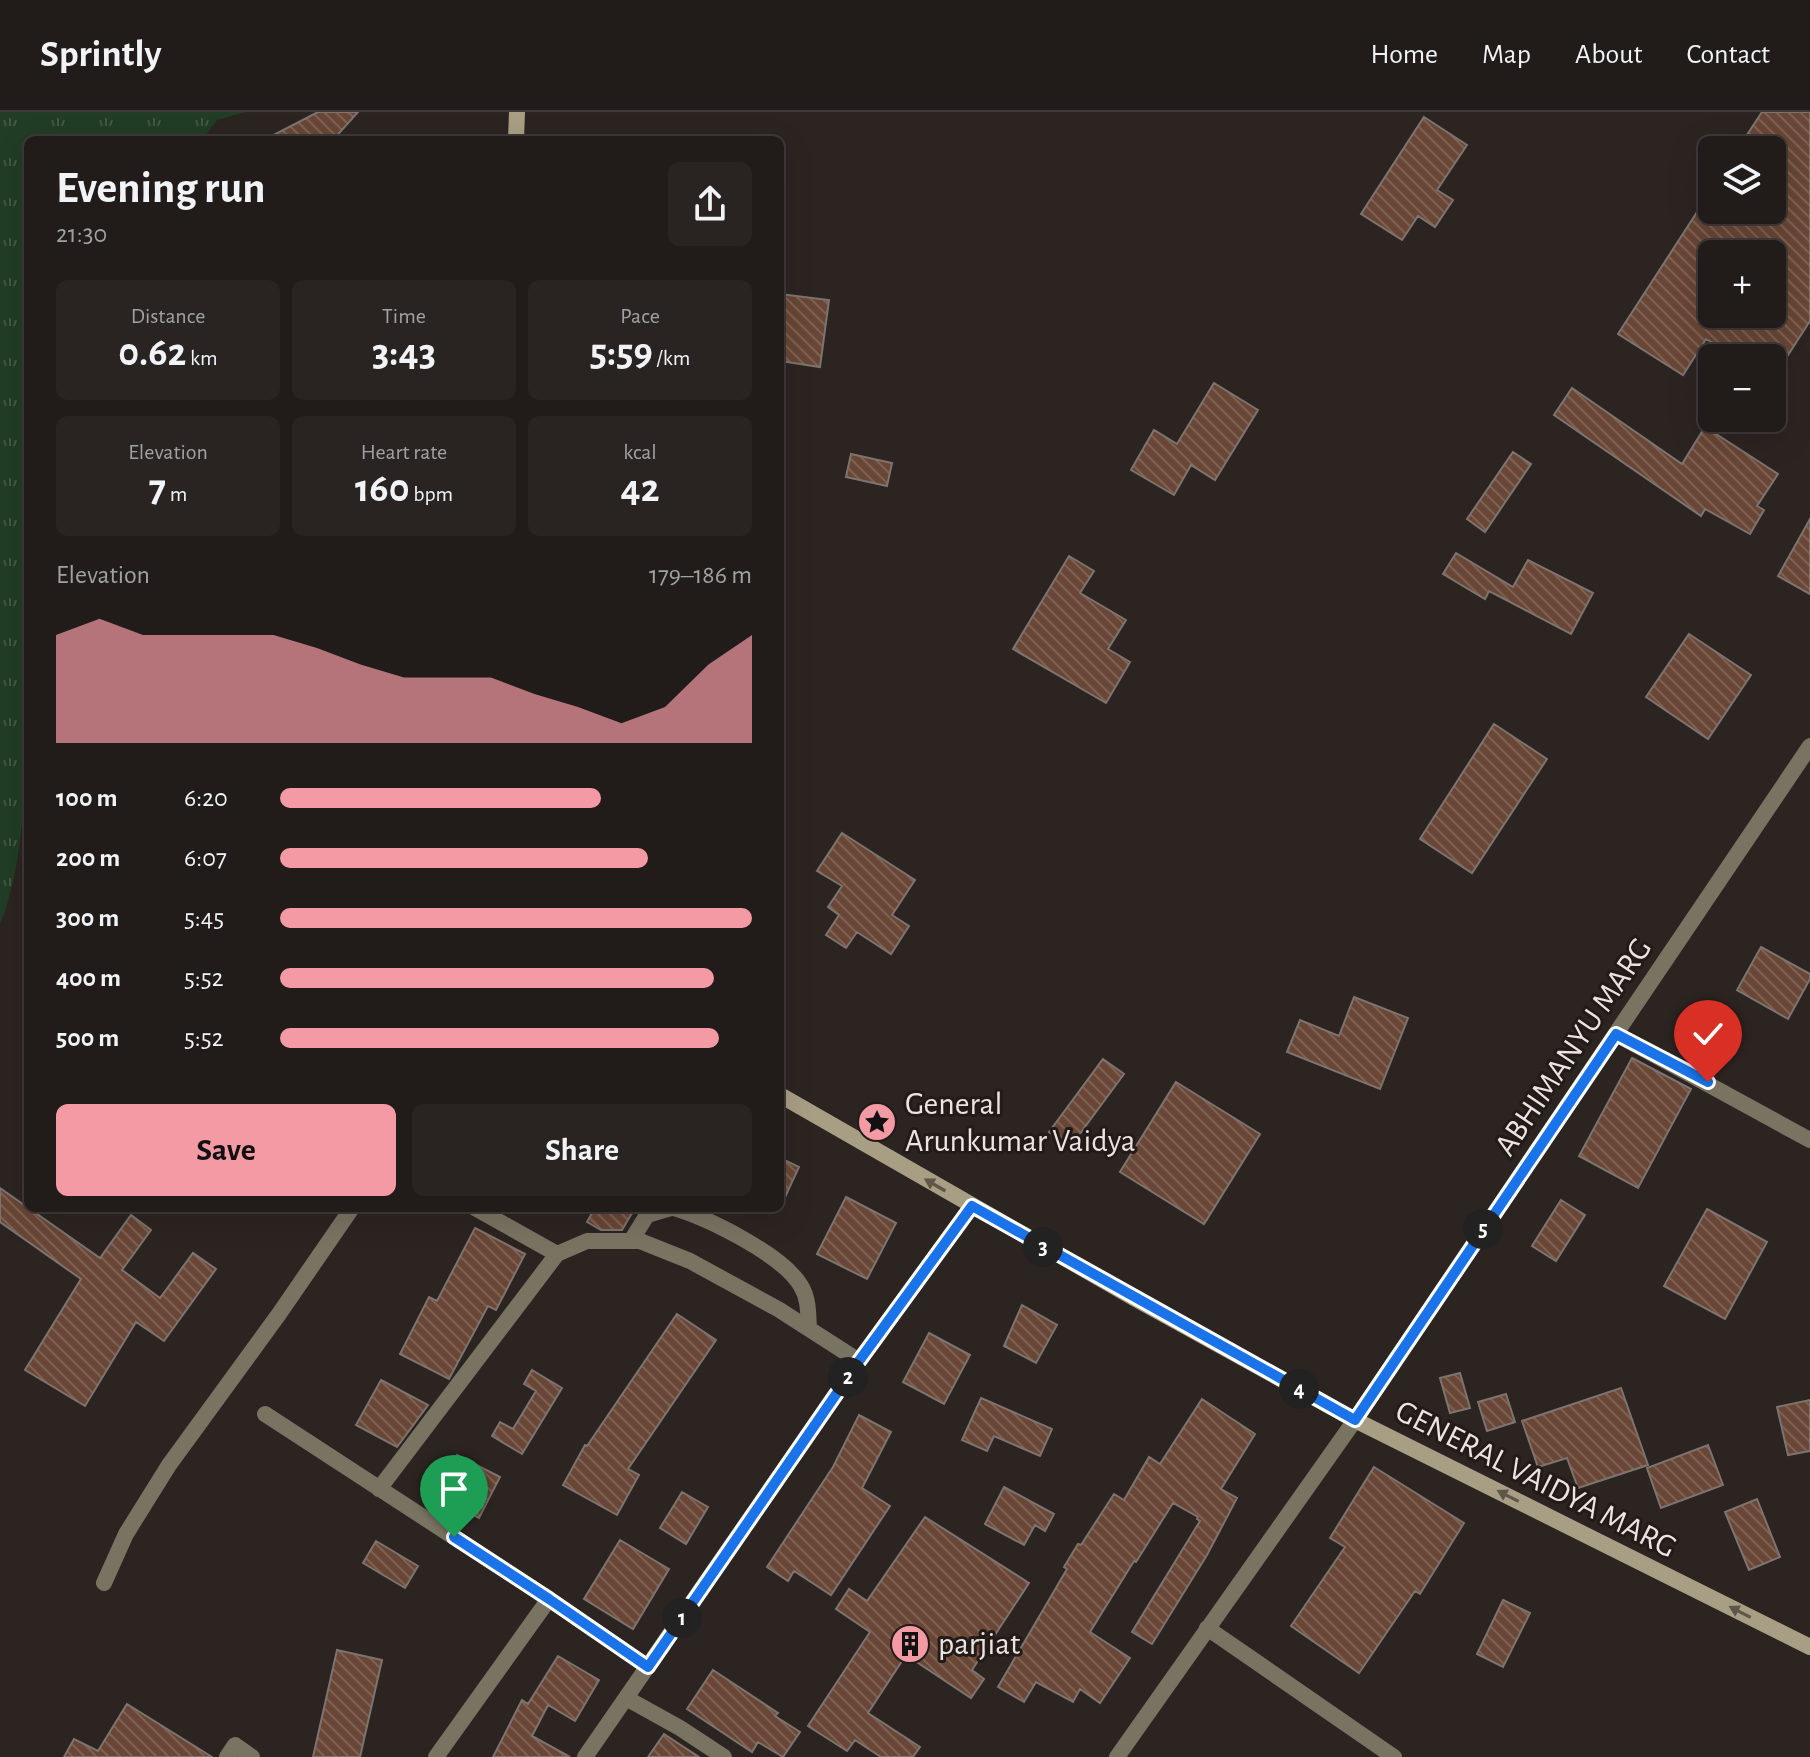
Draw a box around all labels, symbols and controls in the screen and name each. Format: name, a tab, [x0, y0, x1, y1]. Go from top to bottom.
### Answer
text: Sprintly	[40, 36, 161, 74]
text: Home	[1371, 41, 1438, 69]
text: Map	[1482, 41, 1531, 69]
text: About	[1575, 41, 1643, 69]
text: Contact	[1687, 41, 1770, 69]
map controls	[1698, 136, 1786, 432]
button: layers	[1698, 136, 1786, 224]
button: share	[668, 162, 752, 246]
text: Evening run	[56, 167, 265, 211]
text: 21:30	[56, 221, 107, 247]
button: +	[1698, 240, 1786, 328]
text: Distance	[131, 305, 205, 327]
text: Time	[382, 305, 426, 327]
text: Pace	[620, 305, 660, 327]
text: 0.62	[118, 333, 186, 373]
text: 3:43	[372, 333, 436, 373]
text: 5:59	[590, 333, 653, 373]
button: −	[1698, 344, 1786, 432]
text: km	[186, 347, 218, 369]
text: /km	[653, 347, 690, 369]
text: Elevation	[128, 441, 208, 463]
text: Heart rate	[361, 441, 447, 463]
text: kcal	[623, 441, 657, 463]
text: 7	[149, 469, 166, 509]
text: 160	[355, 469, 410, 509]
text: 42	[621, 469, 659, 509]
text: m	[166, 483, 187, 505]
text: bpm	[410, 483, 453, 505]
text: Elevation	[56, 562, 150, 588]
text: 179–186 m	[649, 562, 752, 588]
text: 100 m	[56, 785, 117, 811]
text: 6:20	[184, 785, 228, 811]
text: 200 m	[56, 845, 120, 871]
text: 6:07	[184, 845, 227, 871]
text: 300 m	[56, 905, 119, 931]
text: 5:45	[184, 905, 224, 931]
street label: ABHIMANYU MARG	[1489, 933, 1657, 1161]
text: 400 m	[56, 965, 121, 991]
text: 5:52	[184, 965, 224, 991]
pin	[1674, 1000, 1742, 1082]
icon: check	[1686, 1012, 1730, 1056]
text: 500 m	[56, 1025, 119, 1051]
text: 5:52	[184, 1025, 224, 1051]
place label: General Arunkumar Vaidya	[905, 1088, 1136, 1157]
place icon: General Arunkumar Vaidya	[856, 1101, 898, 1143]
button: Save	[56, 1104, 396, 1196]
button: Share	[412, 1104, 752, 1196]
one-way arrow	[924, 1178, 946, 1192]
pin: 5	[1463, 1209, 1503, 1249]
text: 5	[1478, 1218, 1488, 1240]
pin: 3	[1023, 1227, 1063, 1267]
text: 3	[1038, 1236, 1048, 1258]
pin: 2	[828, 1357, 868, 1397]
text: 2	[843, 1366, 853, 1388]
pin: 4	[1279, 1369, 1319, 1409]
text: 4	[1293, 1378, 1305, 1400]
street label: GENERAL VAIDYA MARG	[1391, 1394, 1681, 1564]
pin	[420, 1455, 488, 1537]
icon: arrive	[432, 1467, 476, 1511]
one-way arrow	[1496, 1489, 1519, 1503]
pin: 1	[662, 1598, 702, 1638]
one-way arrow	[1729, 1605, 1752, 1619]
text: 1	[678, 1607, 686, 1629]
building icon: parjiat	[889, 1623, 931, 1665]
place label: parjiat	[938, 1628, 1020, 1660]

